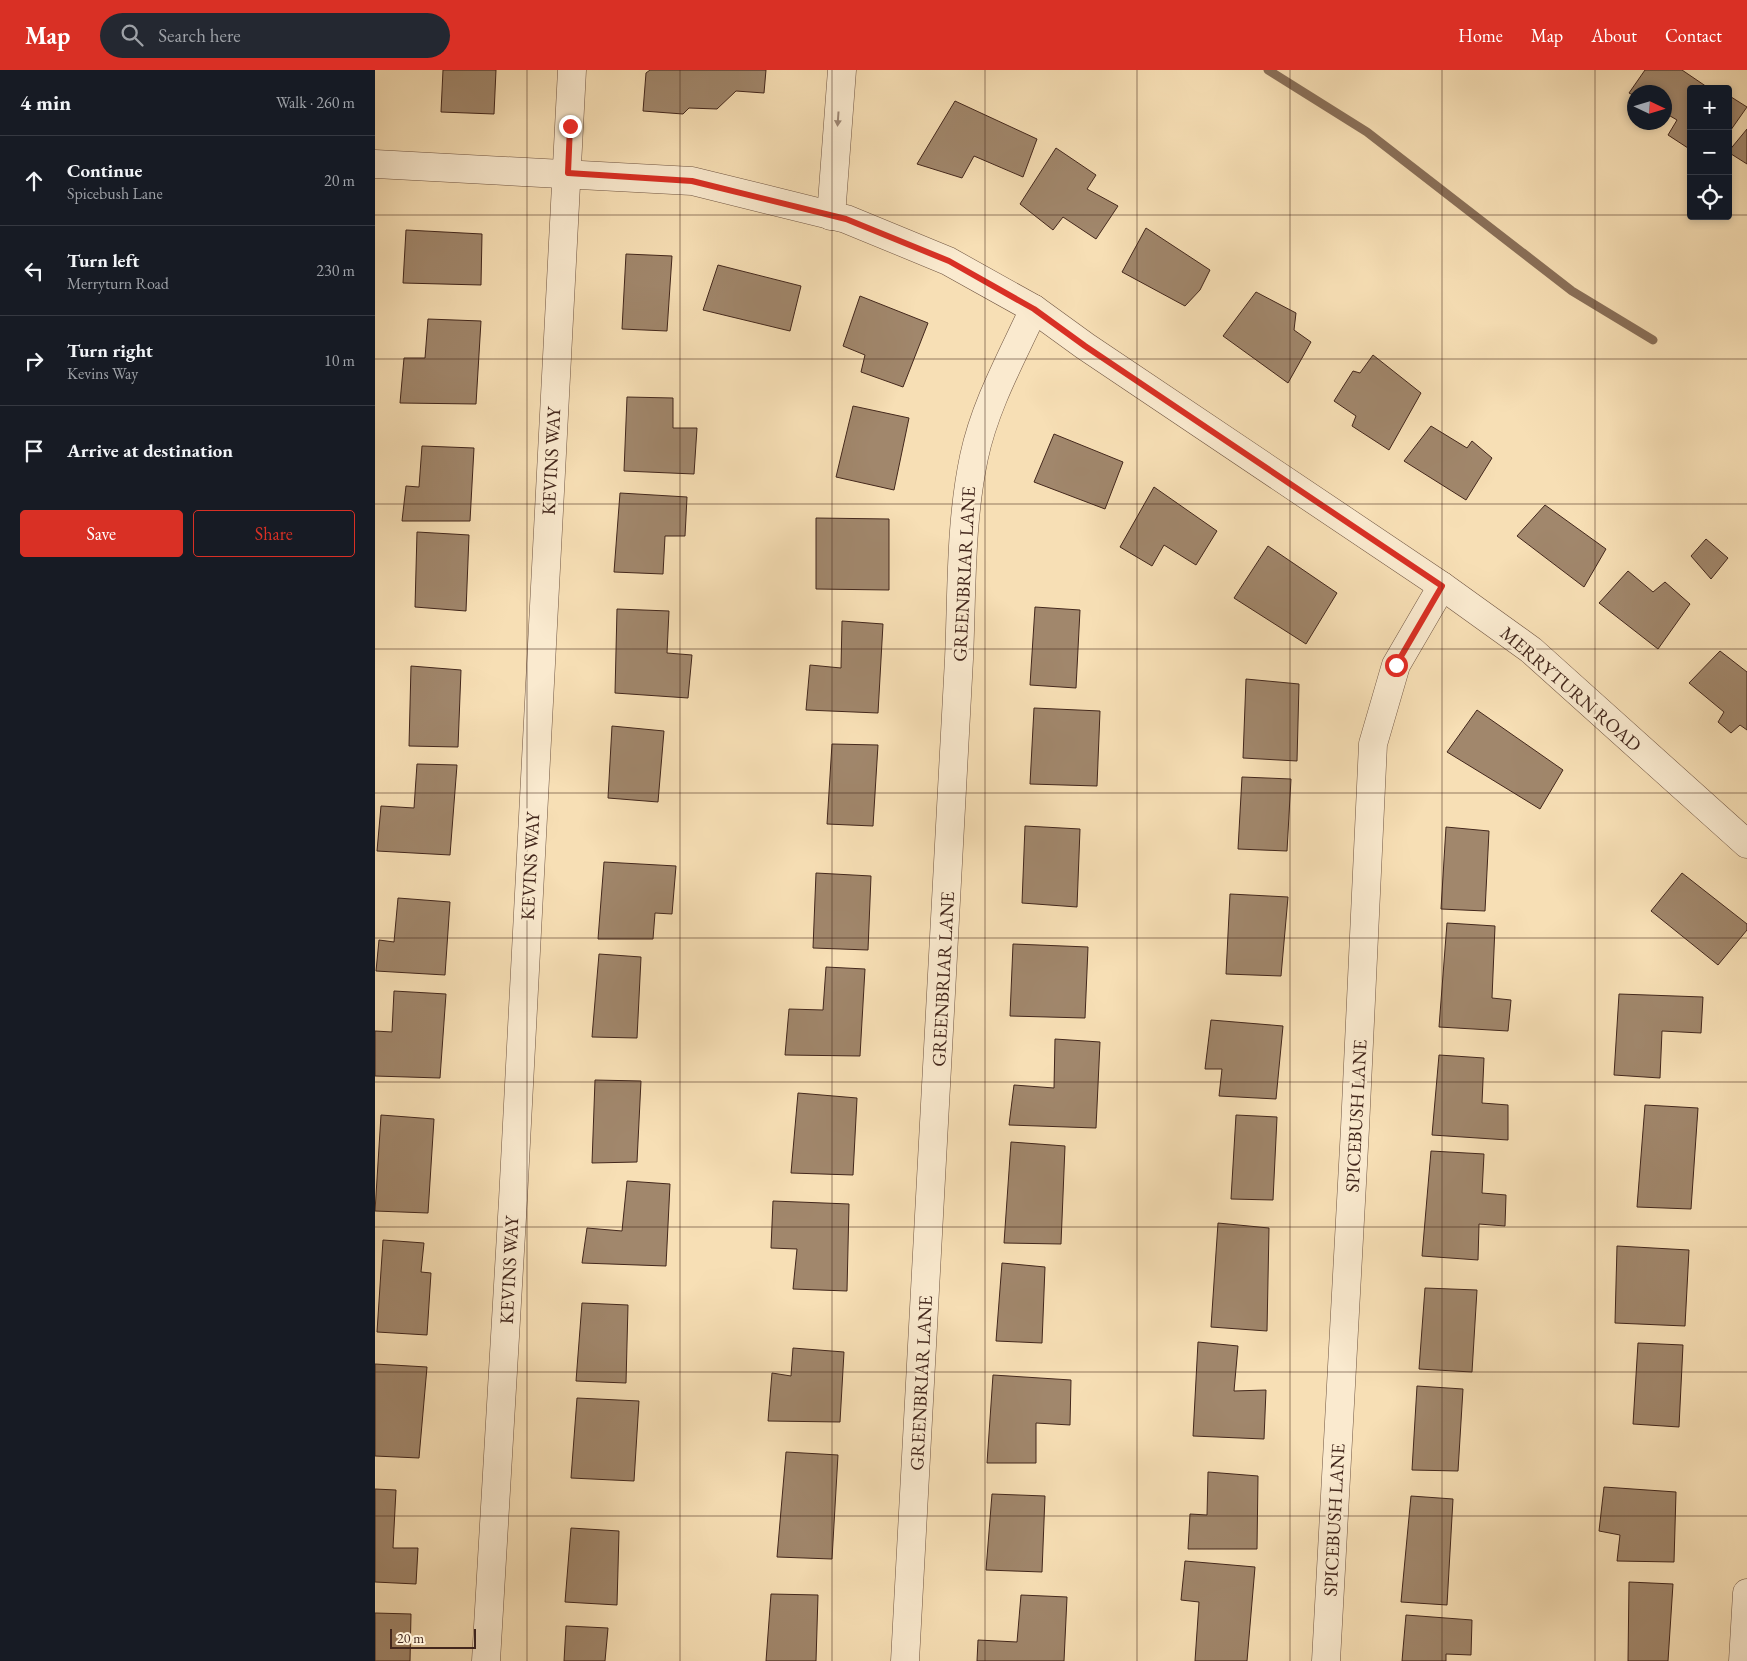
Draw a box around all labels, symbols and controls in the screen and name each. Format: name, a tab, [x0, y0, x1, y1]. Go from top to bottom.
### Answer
search box	[100, 13, 450, 58]
text: Map	[25, 20, 70, 51]
icon: search	[118, 21, 146, 49]
text: Search here	[158, 23, 241, 48]
text: Home	[1458, 24, 1503, 47]
text: Map	[1531, 24, 1563, 47]
text: About	[1591, 24, 1637, 47]
text: Contact	[1665, 24, 1722, 47]
north arrow	[1627, 85, 1672, 130]
map controls	[1687, 85, 1732, 220]
button: +	[1687, 85, 1732, 130]
text: 4 min	[20, 89, 71, 116]
text: Walk · 260 m	[276, 92, 355, 113]
one-way arrow	[834, 111, 842, 127]
route end	[559, 115, 582, 138]
button: −	[1687, 130, 1732, 175]
text: Continue	[67, 158, 142, 183]
icon: ahead	[20, 167, 48, 195]
text: 20 m	[324, 170, 355, 191]
button: locate	[1687, 175, 1732, 220]
text: Spicebush Lane	[67, 183, 163, 204]
text: Turn left	[67, 248, 139, 273]
icon: left	[20, 257, 48, 285]
text: 230 m	[316, 260, 355, 281]
text: Merryturn Road	[67, 273, 169, 294]
text: Turn right	[67, 338, 153, 363]
icon: right	[20, 347, 48, 375]
text: 10 m	[324, 350, 355, 371]
text: Kevins Way	[67, 363, 138, 384]
street label: KEVINS WAY	[536, 405, 566, 516]
icon: arrive	[20, 437, 48, 465]
text: Arrive at destination	[67, 438, 233, 463]
street label: GREENBRIAR LANE	[947, 485, 981, 662]
button: Save	[20, 510, 183, 557]
button: Share	[193, 510, 355, 557]
street label: MERRYTURN ROAD	[1495, 621, 1647, 757]
route start	[1385, 654, 1408, 677]
street label: KEVINS WAY	[515, 810, 545, 921]
street label: GREENBRIAR LANE	[926, 890, 960, 1067]
street label: SPICEBUSH LANE	[1340, 1039, 1373, 1193]
street label: KEVINS WAY	[494, 1214, 524, 1325]
street label: GREENBRIAR LANE	[904, 1294, 938, 1471]
street label: SPICEBUSH LANE	[1318, 1443, 1351, 1597]
scale bar	[390, 1626, 476, 1649]
text: 20 m	[397, 1629, 424, 1647]

